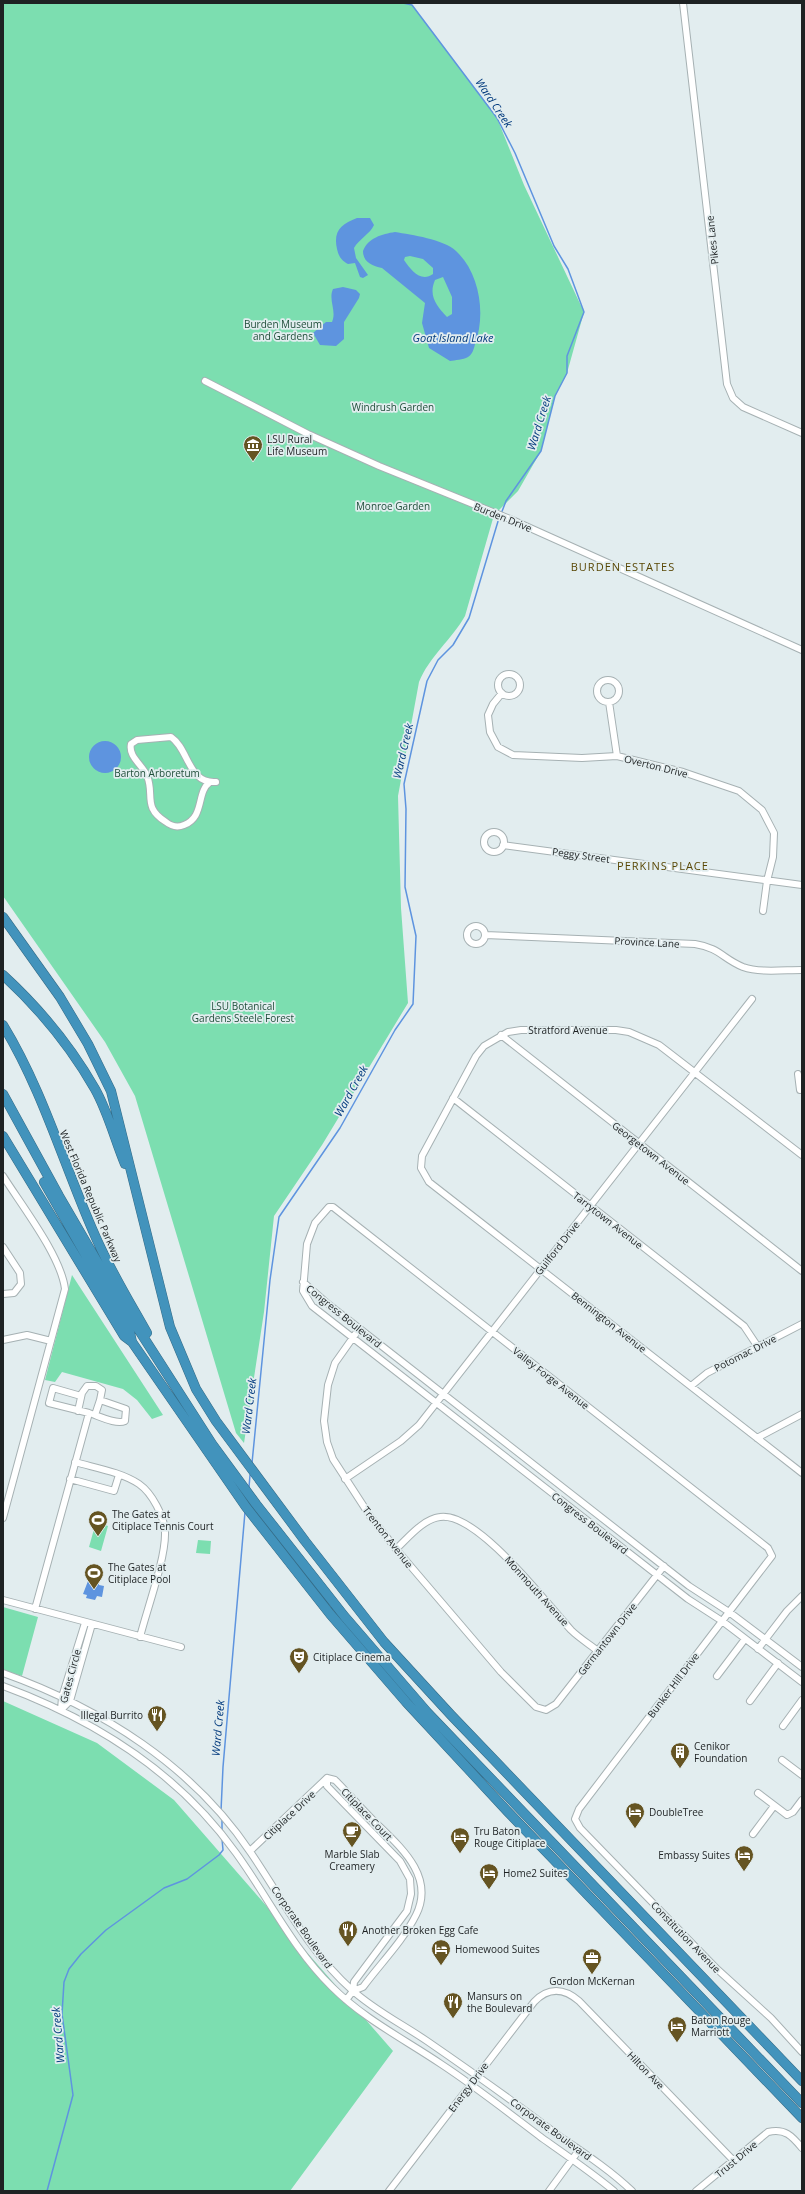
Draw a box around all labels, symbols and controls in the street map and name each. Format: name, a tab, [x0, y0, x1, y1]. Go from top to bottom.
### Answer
water label: Ward Creek	[472, 75, 517, 131]
street label: Pikes Lane	[702, 214, 722, 265]
park label: Burden Museum and Gardens	[244, 317, 322, 343]
water label: Goat Island Lake	[413, 330, 494, 345]
water label: Ward Creek	[523, 393, 554, 452]
park label: Windrush Garden	[352, 400, 434, 414]
place label: LSU Rural Life Museum	[267, 432, 327, 458]
museum icon: LSU Rural Life Museum	[242, 434, 264, 462]
park label: Monroe Garden	[356, 499, 430, 513]
street label: Burden Drive	[472, 499, 535, 535]
district label: BURDEN ESTATES	[571, 559, 675, 574]
water label: Ward Creek	[389, 721, 416, 780]
street label: Overton Drive	[623, 751, 690, 781]
park label: Barton Arboretum	[114, 766, 200, 780]
street label: Peggy Street	[551, 844, 611, 866]
district label: PERKINS PLACE	[617, 858, 709, 873]
street label: Province Lane	[614, 933, 680, 951]
park label: LSU Botanical Gardens Steele Forest	[192, 999, 295, 1025]
street label: Stratford Avenue	[528, 1023, 608, 1037]
water label: Ward Creek	[330, 1062, 371, 1119]
street label: Georgetown Avenue	[609, 1118, 693, 1188]
street label: West Florida Republic Parkway	[57, 1128, 126, 1265]
street label: Tarrytown Avenue	[570, 1188, 646, 1252]
street label: Guilford Drive	[531, 1218, 583, 1278]
street label: Congress Boulevard	[303, 1281, 385, 1351]
street label: Bennington Avenue	[569, 1288, 650, 1356]
street label: Potomac Drive	[711, 1331, 779, 1375]
street label: Valley Forge Avenue	[510, 1344, 592, 1413]
water label: Ward Creek	[238, 1376, 259, 1435]
street label: Congress Boulevard	[549, 1489, 631, 1557]
street label: Trenton Avenue	[360, 1503, 417, 1571]
place label: The Gates at Citiplace Tennis Court	[112, 1507, 214, 1533]
sports icon: The Gates at Citiplace Tennis Court	[87, 1509, 109, 1537]
street label: Monmouth Avenue	[502, 1553, 572, 1629]
place label: The Gates at Citiplace Pool	[108, 1560, 171, 1586]
sports icon: The Gates at Citiplace Pool	[83, 1562, 105, 1590]
street label: Germantown Drive	[574, 1600, 640, 1678]
theatre icon: Citiplace Cinema	[288, 1646, 310, 1674]
street label: Gates Circle	[56, 1647, 84, 1704]
street label: Bunker Hill Drive	[644, 1649, 702, 1720]
place label: Citiplace Cinema	[313, 1650, 391, 1664]
water label: Ward Creek	[208, 1699, 227, 1757]
restaurant icon: Illegal Burrito	[146, 1704, 168, 1732]
place label: Illegal Burrito	[81, 1708, 143, 1722]
place label: Cenikor Foundation	[694, 1739, 747, 1765]
building icon: Cenikor Foundation	[669, 1741, 691, 1769]
street label: Citiplace Court	[338, 1785, 396, 1844]
street label: Citiplace Drive	[260, 1787, 318, 1843]
hotel icon: DoubleTree	[624, 1801, 646, 1829]
place label: DoubleTree	[649, 1805, 704, 1819]
cafe icon: Marble Slab Creamery	[341, 1820, 363, 1848]
place label: Tru Baton Rouge Citiplace	[474, 1824, 546, 1850]
hotel icon: Tru Baton Rouge Citiplace	[449, 1826, 471, 1854]
hotel icon: Embassy Suites	[733, 1844, 755, 1872]
place label: Marble Slab Creamery	[324, 1847, 380, 1873]
place label: Embassy Suites	[658, 1848, 730, 1862]
hotel icon: Home2 Suites	[478, 1862, 500, 1890]
place label: Home2 Suites	[503, 1866, 568, 1880]
street label: Corporate Boulevard	[268, 1883, 336, 1971]
street label: Constitution Avenue	[648, 1898, 724, 1976]
restaurant icon: Another Broken Egg Cafe	[337, 1919, 359, 1947]
place label: Another Broken Egg Cafe	[362, 1923, 479, 1937]
hotel icon: Homewood Suites	[430, 1938, 452, 1966]
place label: Homewood Suites	[455, 1942, 540, 1956]
office icon: Gordon McKernan	[581, 1947, 603, 1975]
place label: Gordon McKernan	[549, 1974, 635, 1988]
place label: Mansurs on the Boulevard	[467, 1989, 532, 2015]
restaurant icon: Mansurs on the Boulevard	[442, 1991, 464, 2019]
water label: Ward Creek	[48, 2006, 67, 2064]
place label: Baton Rouge Marriott	[691, 2013, 751, 2039]
hotel icon: Baton Rouge Marriott	[666, 2015, 688, 2043]
street label: Hilton Ave	[624, 2048, 668, 2092]
street label: Energy Drive	[445, 2059, 492, 2115]
street label: Corporate Boulevard	[507, 2095, 595, 2163]
street label: Trust Drive	[712, 2137, 760, 2181]

